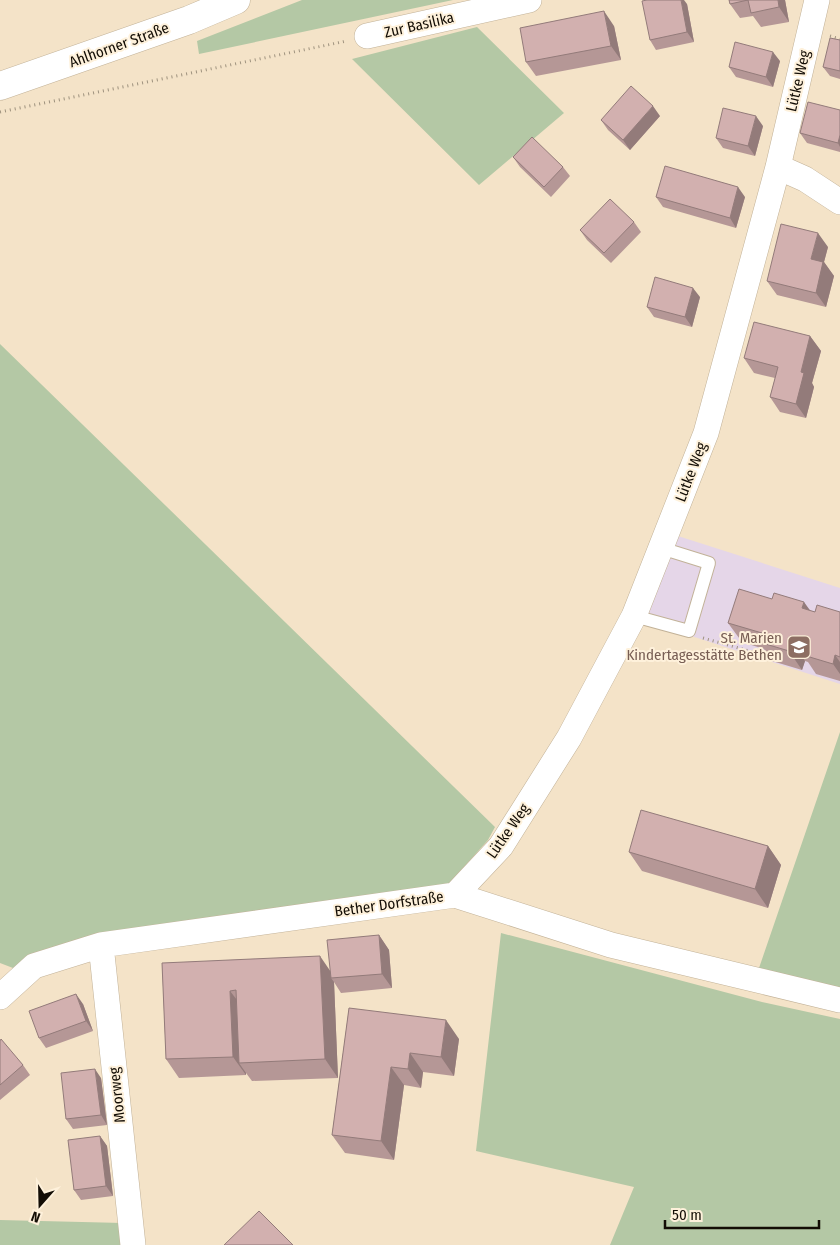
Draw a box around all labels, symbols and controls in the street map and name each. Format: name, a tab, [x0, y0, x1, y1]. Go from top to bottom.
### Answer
street label: Zur Basilika	[382, 8, 456, 42]
street label: Ahlhorner Straße	[67, 19, 171, 71]
street label: Lütke Weg	[782, 49, 814, 113]
street label: Lütke Weg	[671, 440, 711, 504]
place label: St. Marien Kindertagesstätte Bethen	[626, 629, 782, 664]
school or university icon: St. Marien Kindertagesstätte Bethen	[786, 634, 812, 660]
street label: Lütke Weg	[483, 800, 533, 862]
street label: Bether Dorfstraße	[333, 887, 445, 921]
street label: Moorweg	[105, 1066, 129, 1124]
north arrow	[15, 1180, 65, 1230]
scale bar	[665, 1198, 819, 1230]
text: 50 m	[672, 1206, 702, 1224]
text: N	[29, 1207, 43, 1226]

